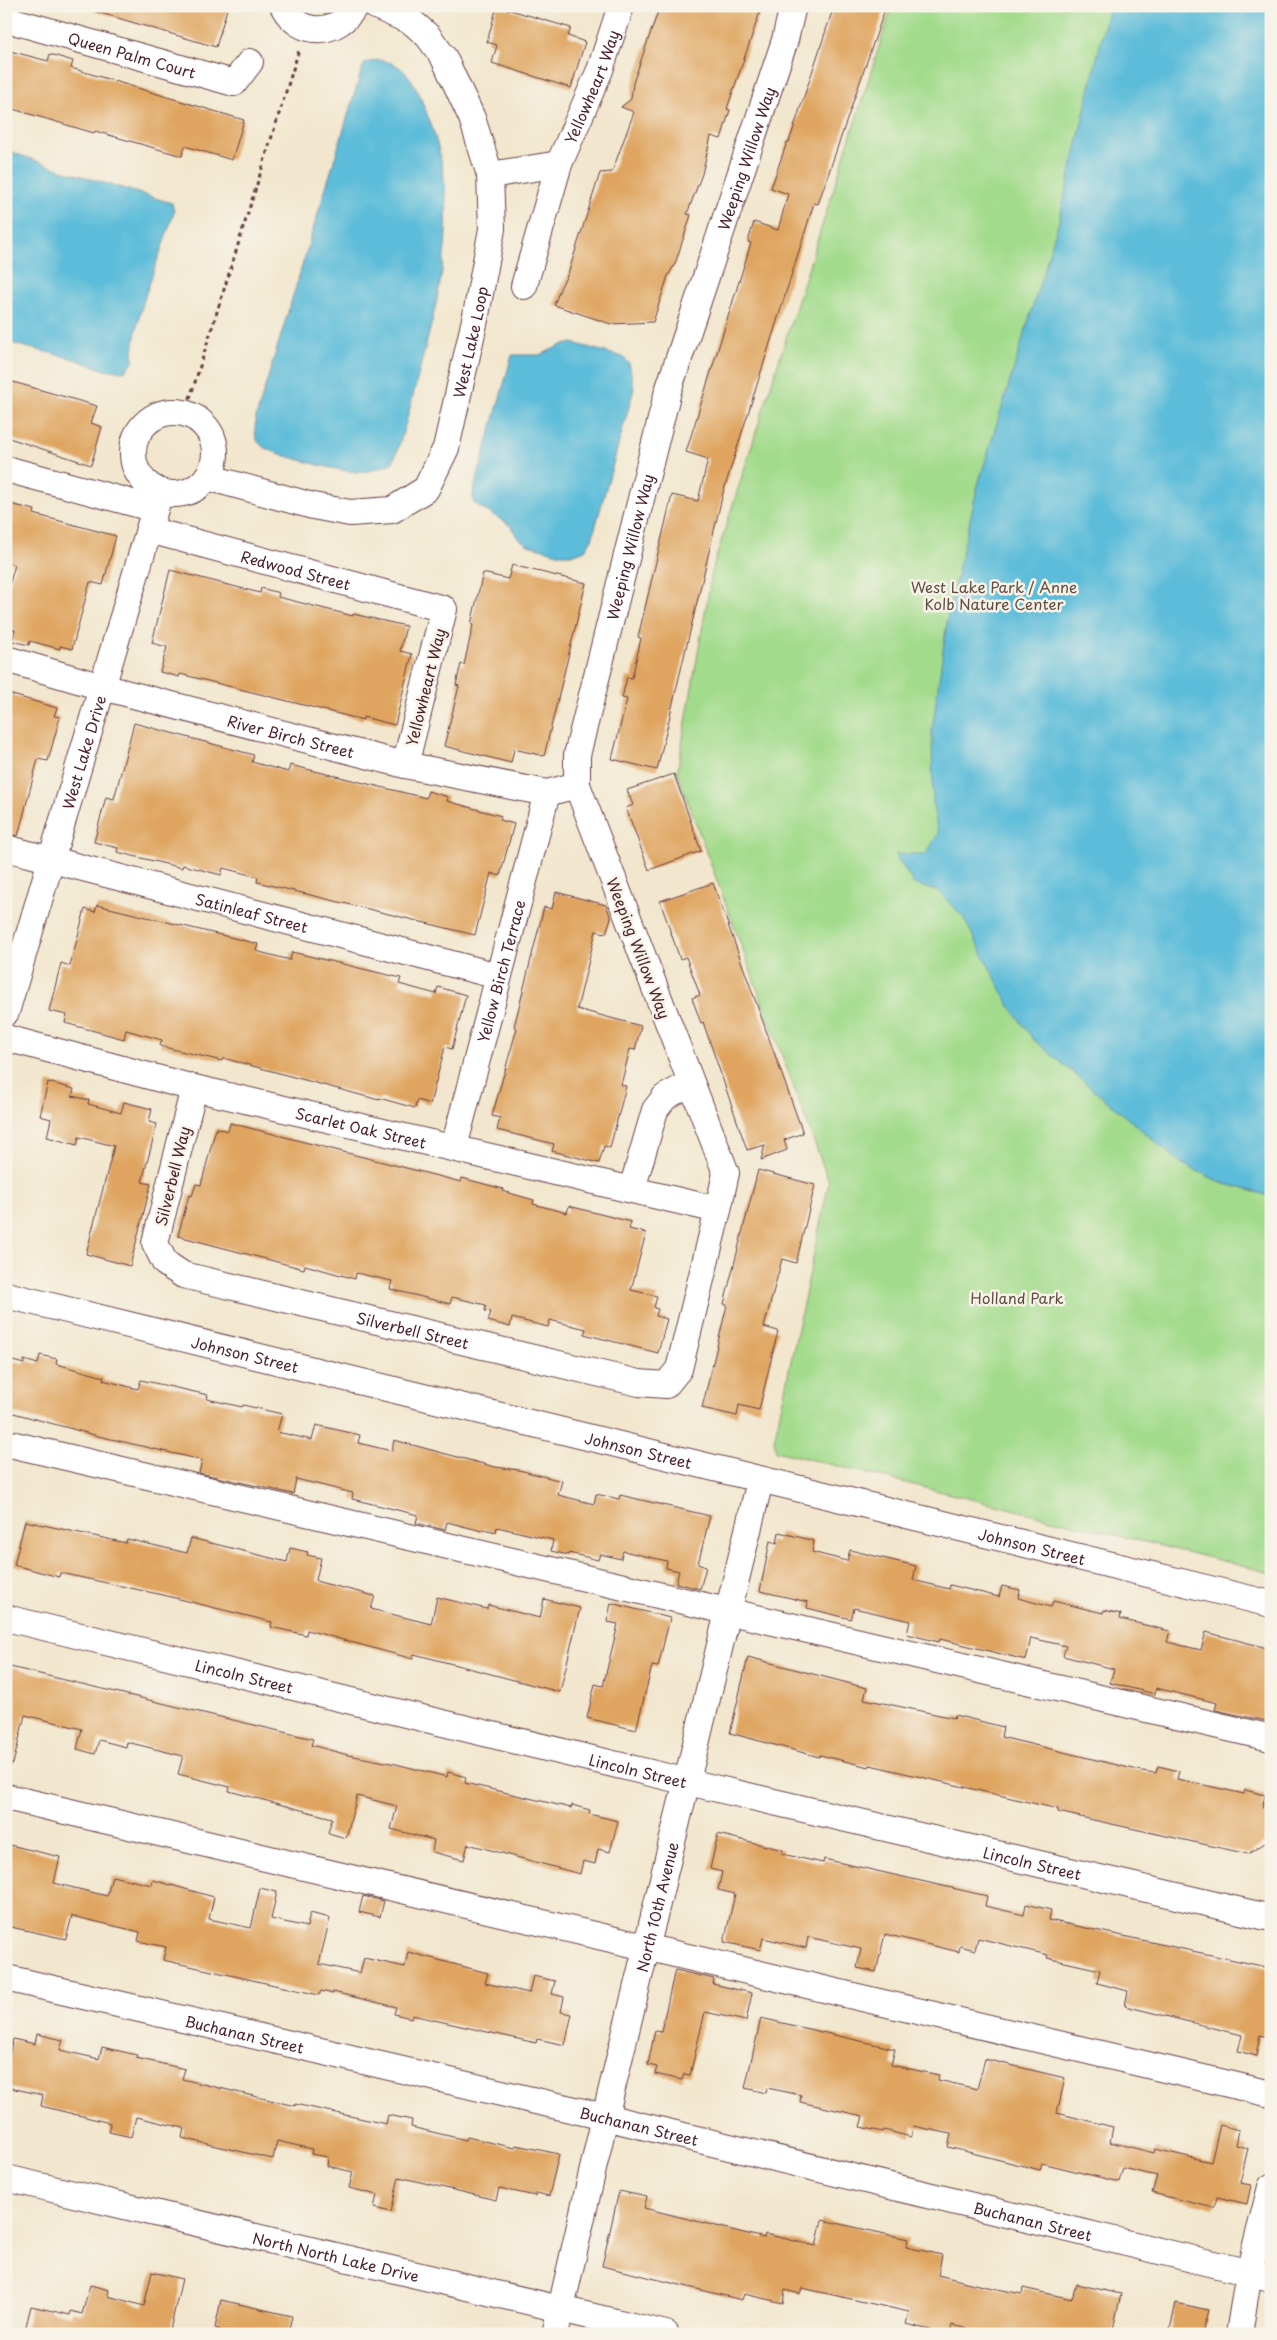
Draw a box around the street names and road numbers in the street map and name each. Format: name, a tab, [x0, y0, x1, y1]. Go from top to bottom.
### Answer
street label: Queen Palm Court	[66, 26, 199, 83]
street label: Yellowheart Way	[558, 26, 624, 147]
street label: Weeping Willow Way	[711, 83, 780, 233]
street label: West Lake Loop	[446, 284, 493, 400]
street label: Weeping Willow Way	[600, 471, 658, 622]
street label: Redwood Street	[238, 544, 353, 595]
street label: Yellowheart Way	[399, 626, 451, 748]
street label: West Lake Drive	[55, 692, 111, 812]
street label: River Birch Street	[225, 708, 357, 763]
street label: Weeping Willow Way	[601, 874, 677, 1022]
street label: Satinleaf Street	[193, 886, 310, 938]
street label: Yellow Birch Terrace	[470, 897, 530, 1045]
street label: Scarlet Oak Street	[293, 1101, 429, 1153]
street label: Silverbell Way	[148, 1124, 196, 1228]
street label: Silverbell Street	[354, 1305, 471, 1354]
street label: Johnson Street	[189, 1329, 301, 1378]
street label: Johnson Street	[582, 1425, 694, 1474]
street label: Johnson Street	[976, 1521, 1088, 1570]
street label: Lincoln Street	[193, 1652, 295, 1698]
street label: Lincoln Street	[587, 1747, 689, 1793]
street label: North 10th Avenue	[629, 1839, 683, 1974]
street label: Lincoln Street	[981, 1840, 1084, 1885]
street label: Buchanan Street	[183, 2008, 306, 2058]
street label: Buchanan Street	[577, 2100, 701, 2151]
street label: Buchanan Street	[971, 2195, 1094, 2246]
street label: North North Lake Drive	[250, 2225, 421, 2287]

